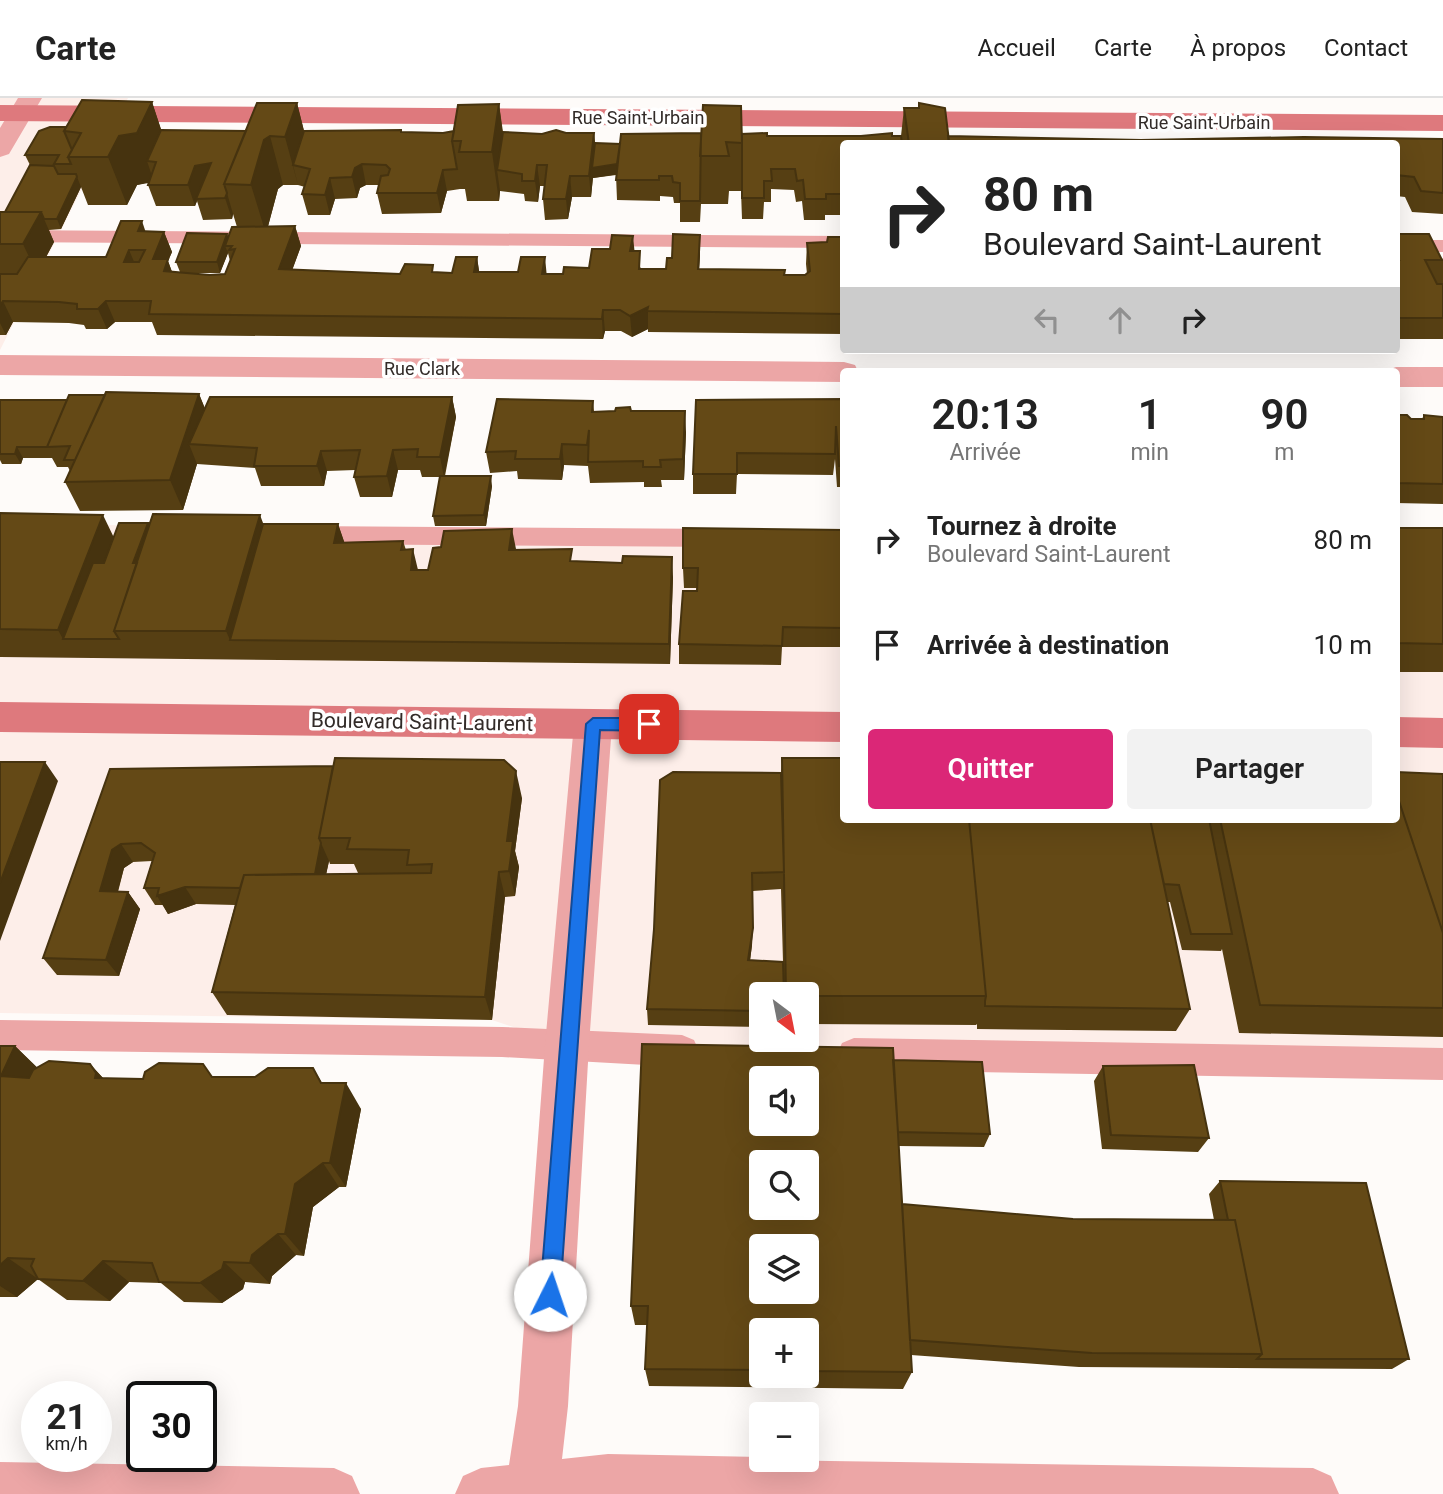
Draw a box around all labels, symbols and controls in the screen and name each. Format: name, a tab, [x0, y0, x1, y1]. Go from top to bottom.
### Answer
text: Carte	[35, 29, 116, 68]
text: Accueil	[977, 34, 1056, 62]
text: Carte	[1094, 34, 1152, 62]
text: À propos	[1190, 34, 1286, 62]
text: Contact	[1324, 34, 1408, 62]
street label: Rue Saint-Urbain	[572, 107, 704, 128]
street label: Rue Saint-Urbain	[1138, 112, 1270, 133]
text: 80 m	[983, 166, 1094, 223]
icon: right	[868, 168, 959, 259]
text: Boulevard Saint-Laurent	[983, 225, 1322, 263]
icon: left	[1028, 301, 1066, 339]
icon: ahead	[1101, 301, 1139, 339]
icon: right	[1174, 301, 1212, 339]
street label: Rue Clark	[384, 358, 461, 379]
text: 20:13	[932, 390, 1039, 439]
text: 1	[1138, 390, 1162, 439]
text: 90	[1260, 390, 1308, 439]
text: Arrivée	[949, 439, 1021, 466]
text: min	[1130, 439, 1169, 466]
text: m	[1274, 439, 1295, 466]
text: Tournez à droite	[927, 511, 1117, 541]
icon: right	[868, 521, 906, 559]
text: 80 m	[1314, 525, 1372, 555]
text: Boulevard Saint-Laurent	[927, 541, 1170, 568]
icon: arrive	[868, 626, 906, 664]
text: Arrivée à destination	[927, 630, 1169, 660]
text: 10 m	[1314, 630, 1372, 660]
pin	[619, 694, 679, 754]
icon: arrive	[630, 705, 668, 743]
street label: Boulevard Saint-Laurent	[311, 708, 533, 736]
button: Quitter	[868, 729, 1113, 809]
button: Partager	[1127, 729, 1372, 809]
north arrow	[749, 982, 819, 1052]
map controls	[749, 982, 819, 1472]
button: sound	[749, 1066, 819, 1136]
button: search	[749, 1150, 819, 1220]
button: layers	[749, 1234, 819, 1304]
position arrow	[513, 1258, 587, 1332]
button: +	[749, 1318, 819, 1388]
speed limit sign: 30	[126, 1381, 217, 1472]
text: 21	[46, 1397, 87, 1438]
button: −	[749, 1402, 819, 1472]
text: km/h	[45, 1433, 88, 1454]

